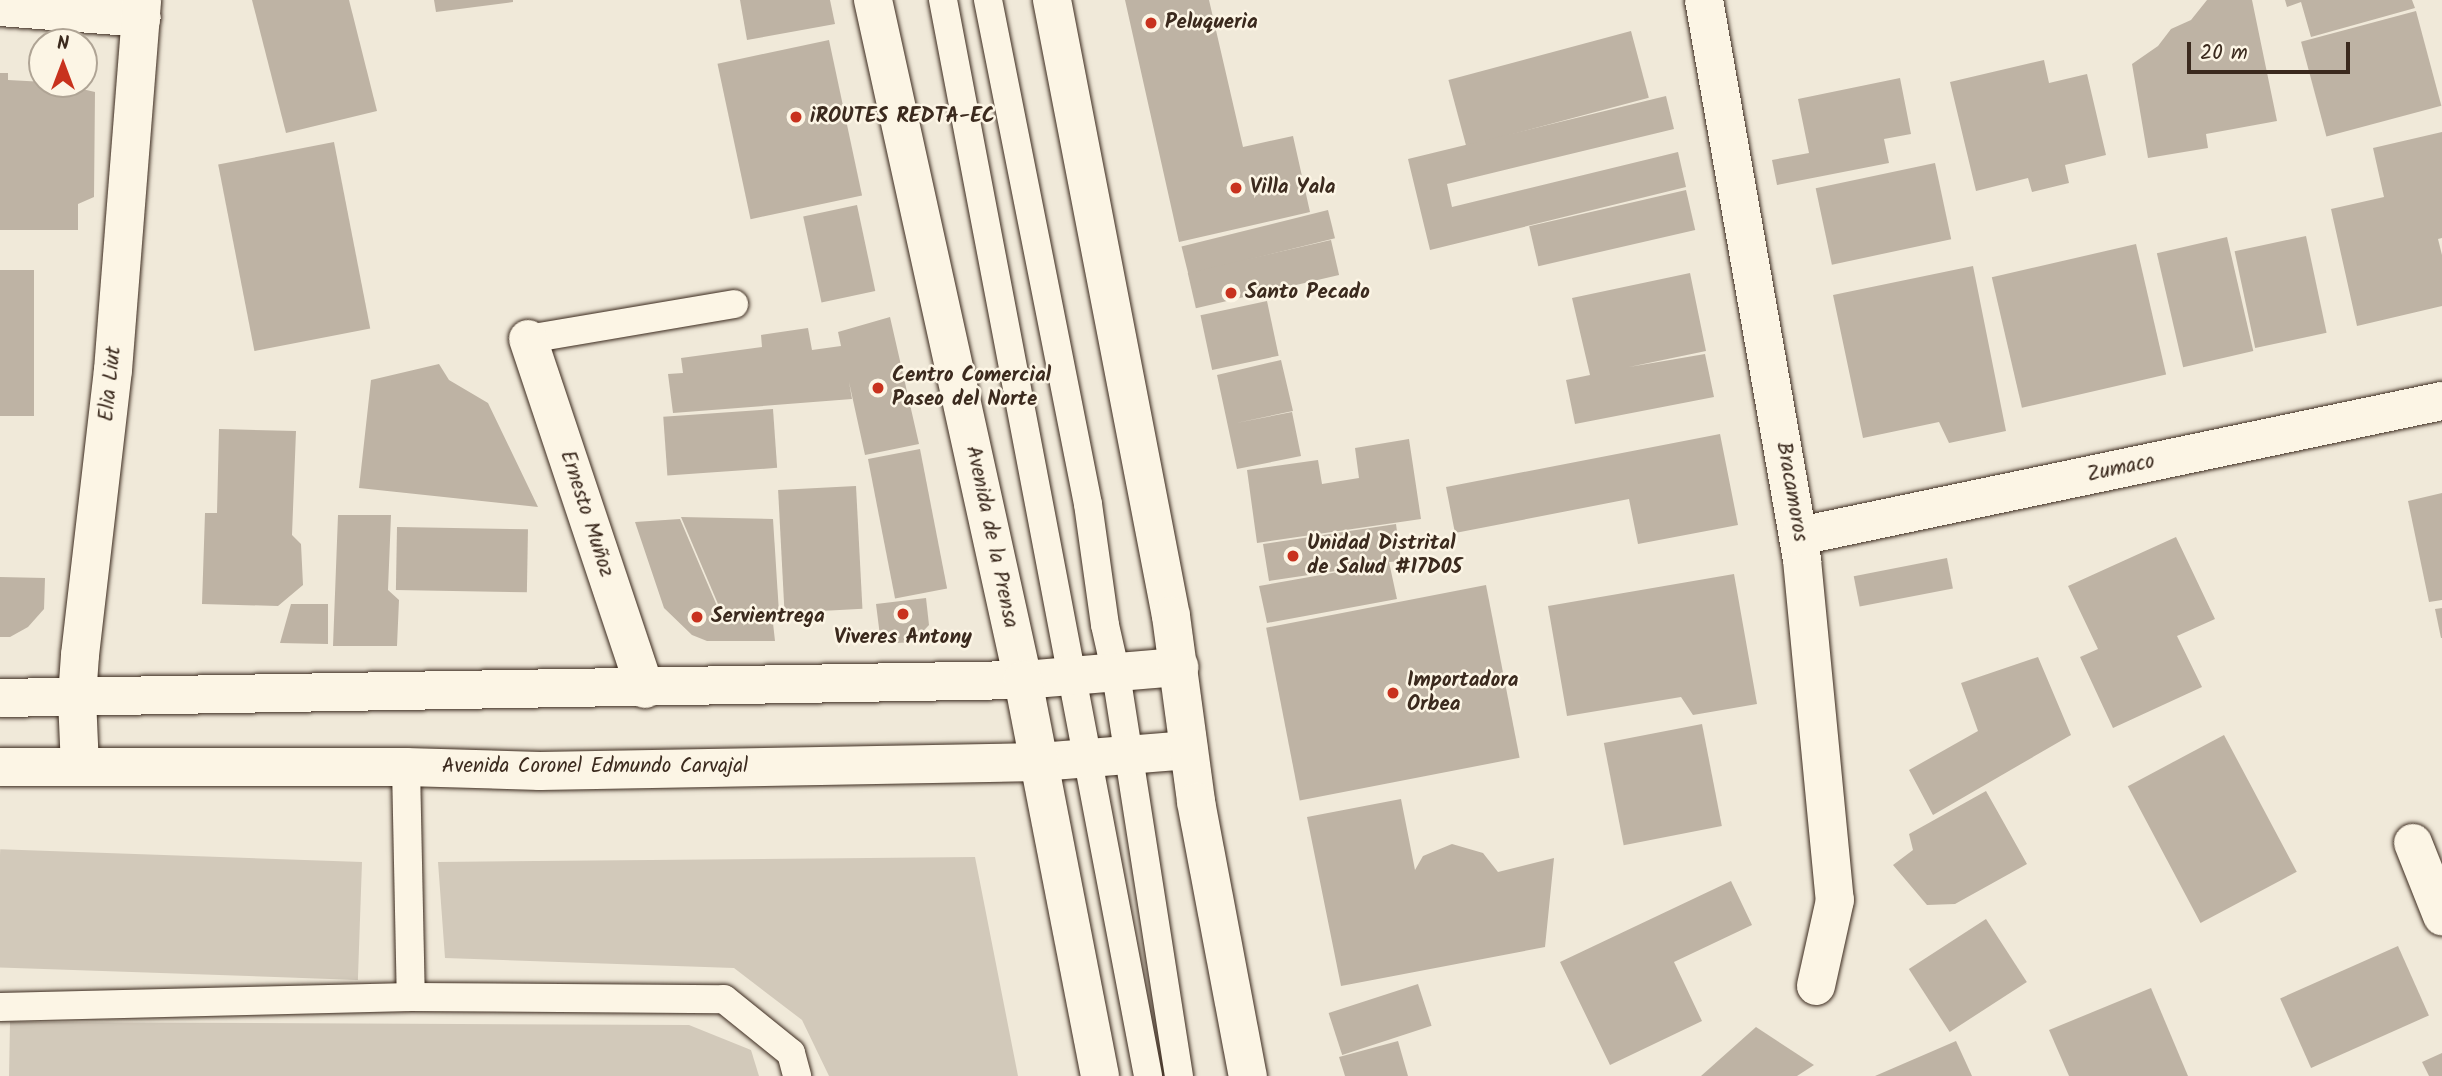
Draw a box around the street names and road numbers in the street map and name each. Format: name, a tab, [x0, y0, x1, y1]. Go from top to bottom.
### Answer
street label: Elia Liut	[95, 345, 127, 423]
street label: Bracamoros	[1770, 440, 1812, 544]
street label: Avenida de la Prensa	[959, 444, 1023, 630]
street label: Ernesto Muñoz	[554, 448, 618, 580]
street label: Zumaco	[2085, 450, 2157, 488]
street label: Avenida Coronel Edmundo Carvajal	[442, 754, 748, 780]

